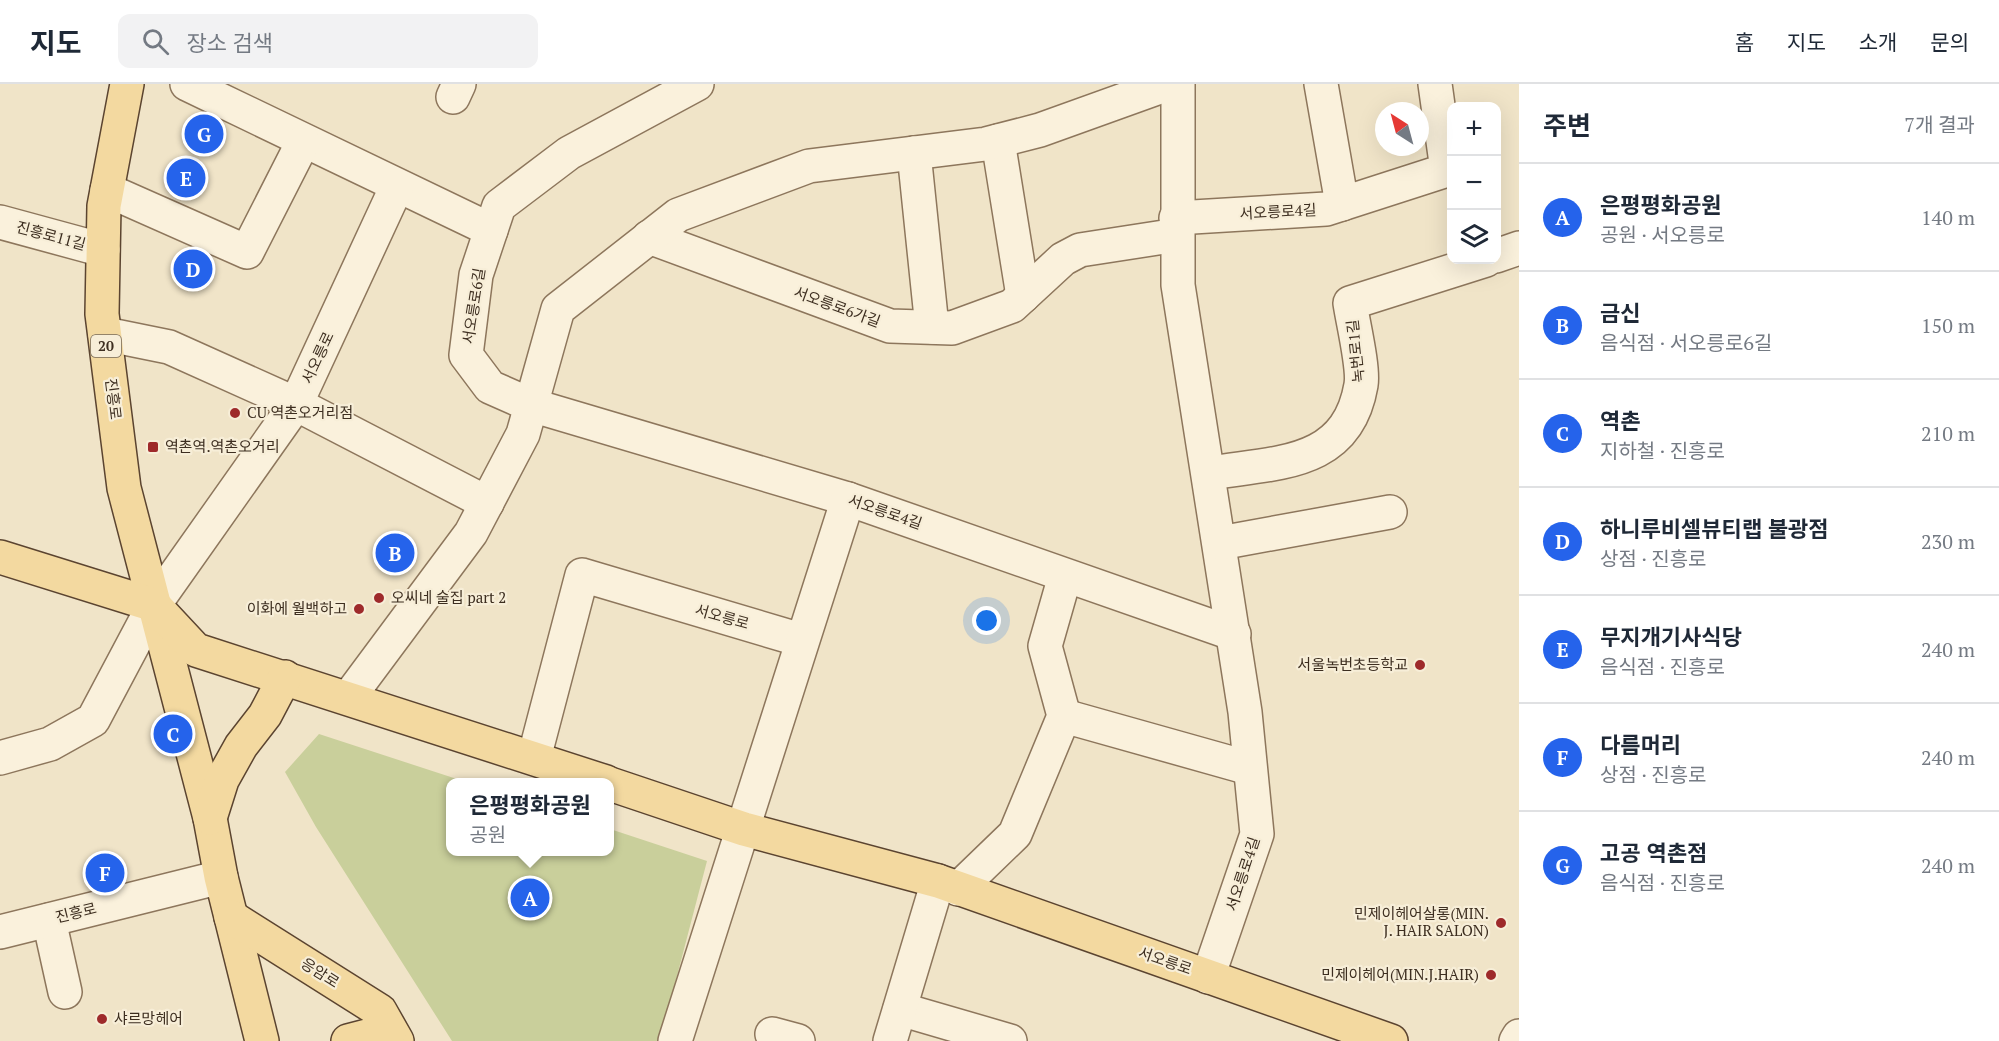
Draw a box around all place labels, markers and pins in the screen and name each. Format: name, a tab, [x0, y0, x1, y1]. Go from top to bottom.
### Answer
pin: G	[184, 112, 224, 156]
pin: E	[166, 156, 206, 200]
pin: D	[174, 246, 212, 291]
place label: CU 역촌오거리점	[247, 402, 353, 422]
marker: CU 역촌오거리점	[228, 406, 242, 420]
place label: 역촌역.역촌오거리	[165, 436, 280, 456]
marker: 역촌역.역촌오거리	[146, 440, 160, 454]
pin: B	[376, 530, 414, 576]
place label: 오씨네 술집 part 2	[391, 587, 506, 607]
marker: 오씨네 술집 part 2	[372, 591, 386, 605]
place label: 이화에 월백하고	[247, 598, 347, 618]
marker: 이화에 월백하고	[352, 602, 366, 616]
place label: 서울녹번초등학교	[1298, 654, 1408, 674]
marker: 서울녹번초등학교	[1413, 658, 1427, 672]
pin: C	[154, 712, 192, 756]
pin: F	[86, 850, 124, 896]
pin: A	[510, 876, 550, 920]
place label: 민제이헤어살롱(MIN. J. HAIR SALON)	[1354, 903, 1489, 940]
marker: 민제이헤어살롱(MIN. J. HAIR SALON)	[1494, 916, 1508, 930]
place label: 민제이헤어(MIN.J.HAIR)	[1321, 964, 1479, 984]
marker: 민제이헤어(MIN.J.HAIR)	[1484, 968, 1498, 982]
place label: 샤르망헤어	[114, 1008, 183, 1028]
marker: 샤르망헤어	[95, 1012, 109, 1026]

